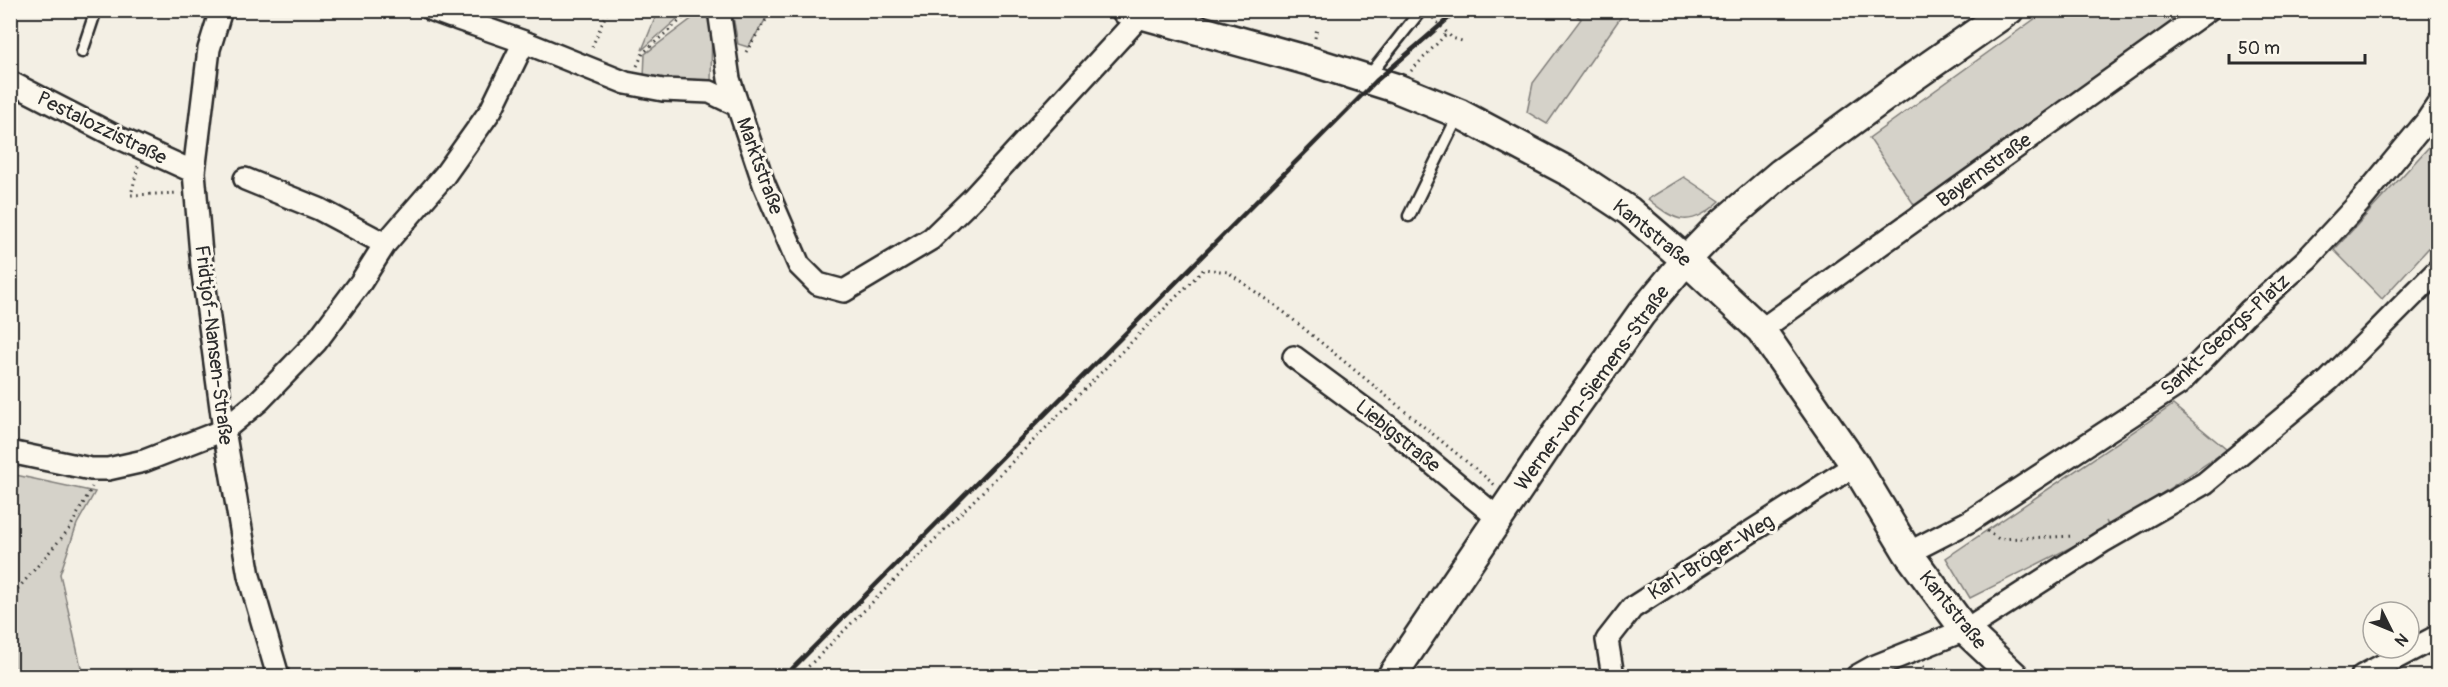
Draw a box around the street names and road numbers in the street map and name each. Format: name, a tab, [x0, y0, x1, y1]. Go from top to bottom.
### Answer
street label: Pestalozzistraße	[33, 86, 171, 170]
street label: Marktstraße	[731, 114, 789, 218]
street label: Bayernstraße	[1932, 127, 2036, 213]
street label: Kantstraße	[1608, 194, 1697, 272]
street label: Fridtjof-Nansen-Straße	[189, 244, 239, 446]
street label: Sankt-Georgs-Platz	[2155, 269, 2295, 401]
street label: Werner-von-Siemens-Straße	[1509, 280, 1675, 496]
street label: Liebigstraße	[1350, 394, 1446, 478]
street label: Karl-Bröger-Weg	[1643, 508, 1779, 606]
street label: Kantstraße	[1914, 566, 1992, 655]

